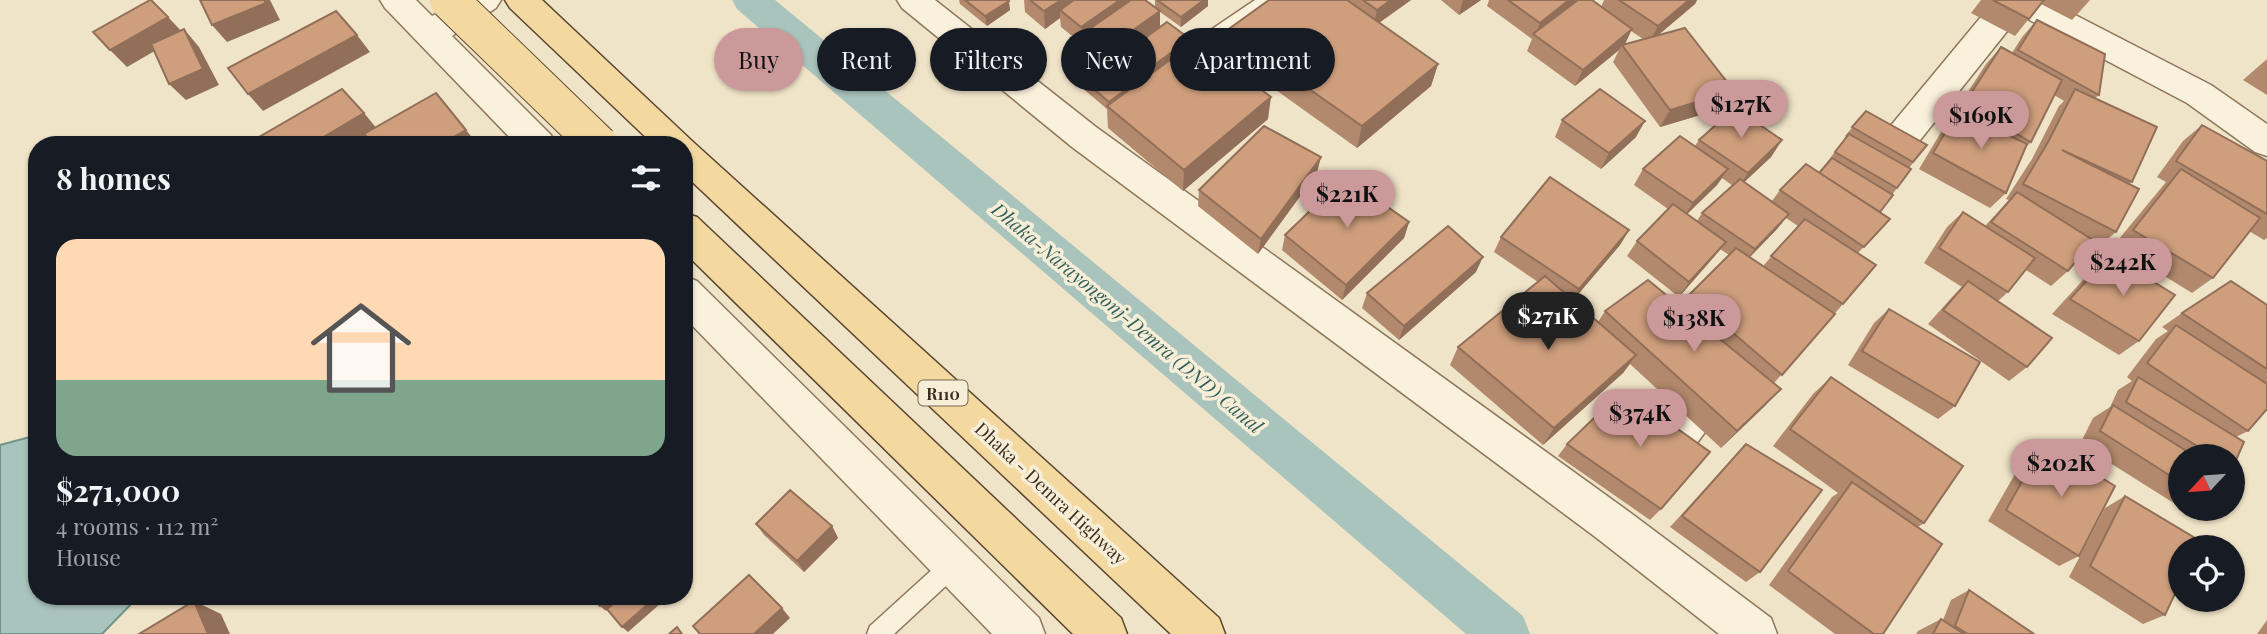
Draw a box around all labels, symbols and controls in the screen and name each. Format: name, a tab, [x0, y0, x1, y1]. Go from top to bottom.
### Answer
chip: Buy	[714, 28, 803, 91]
chip: Rent	[817, 28, 916, 91]
chip: Filters	[930, 28, 1047, 91]
chip: New	[1061, 28, 1156, 91]
chip: Apartment	[1170, 28, 1335, 91]
pin: $127K	[1692, 80, 1790, 140]
text: $127K	[1711, 87, 1771, 118]
pin: $169K	[1932, 92, 2030, 151]
text: $169K	[1949, 98, 2013, 129]
text: 8 homes	[56, 158, 171, 198]
icon: filters	[627, 159, 665, 197]
pin: $221K	[1298, 170, 1396, 230]
text: $221K	[1316, 177, 1378, 208]
water label: Dhaka-Narayongonj-Demra (DND) Canal	[986, 195, 1269, 439]
pin: $242K	[2074, 238, 2172, 298]
text: $242K	[2090, 245, 2156, 276]
icon: home	[298, 285, 424, 411]
pin: $271K	[1499, 292, 1597, 352]
pin: $138K	[1645, 294, 1743, 354]
text: $271K	[1518, 299, 1578, 330]
text: $138K	[1663, 301, 1725, 332]
road number: R110	[918, 380, 968, 406]
pin: $374K	[1591, 390, 1689, 449]
text: $374K	[1609, 396, 1671, 427]
street label: Dhaka - Demra Highway	[970, 417, 1132, 569]
pin: $202K	[2012, 440, 2110, 499]
north arrow	[2168, 444, 2245, 522]
map controls	[2168, 444, 2245, 612]
text: $202K	[2027, 446, 2095, 477]
text: $271,000	[56, 470, 180, 510]
text: 4 rooms · 112 m²	[56, 510, 218, 541]
button: locate	[2168, 535, 2245, 612]
text: House	[56, 541, 121, 572]

